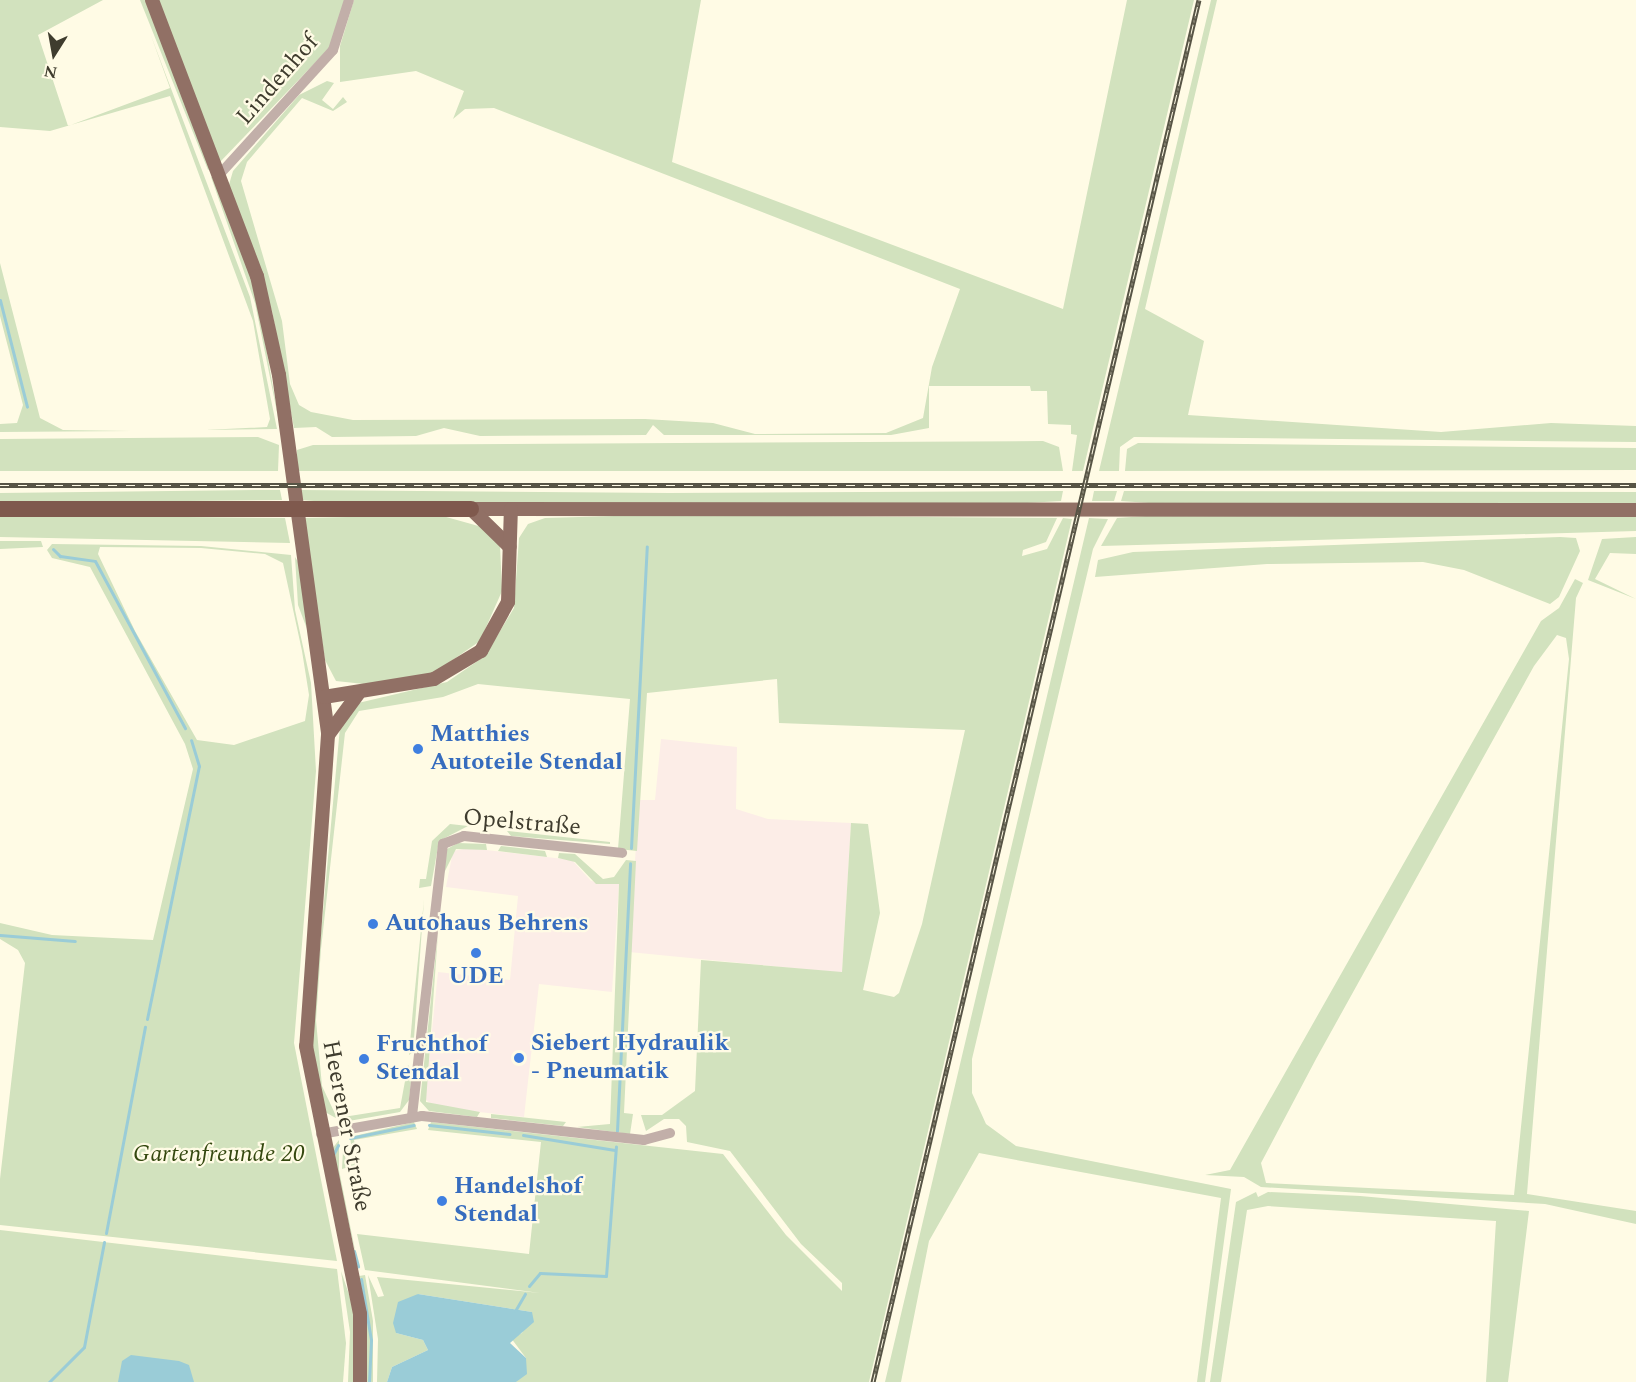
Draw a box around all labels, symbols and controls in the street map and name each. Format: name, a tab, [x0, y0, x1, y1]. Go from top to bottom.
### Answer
north arrow	[24, 24, 84, 84]
street label: Lindenhof	[231, 29, 325, 131]
text: N	[42, 59, 59, 85]
place label: Matthies Autoteile Stendal	[430, 721, 623, 777]
marker: Matthies Autoteile Stendal	[411, 742, 425, 756]
street label: Opelstraße	[462, 804, 582, 842]
place label: Autohaus Behrens	[385, 910, 589, 938]
marker: Autohaus Behrens	[366, 917, 380, 931]
marker: UDE	[469, 946, 483, 960]
place label: UDE	[448, 963, 504, 991]
place label: Siebert Hydraulik - Pneumatik	[531, 1030, 729, 1086]
place label: Fruchthof Stendal	[376, 1031, 488, 1087]
street label: Heerener Straße	[315, 1038, 377, 1214]
marker: Siebert Hydraulik - Pneumatik	[512, 1051, 526, 1065]
marker: Fruchthof Stendal	[357, 1052, 371, 1066]
park label: Gartenfreunde 20	[133, 1141, 305, 1169]
place label: Handelshof Stendal	[454, 1173, 582, 1229]
marker: Handelshof Stendal	[435, 1194, 449, 1208]

